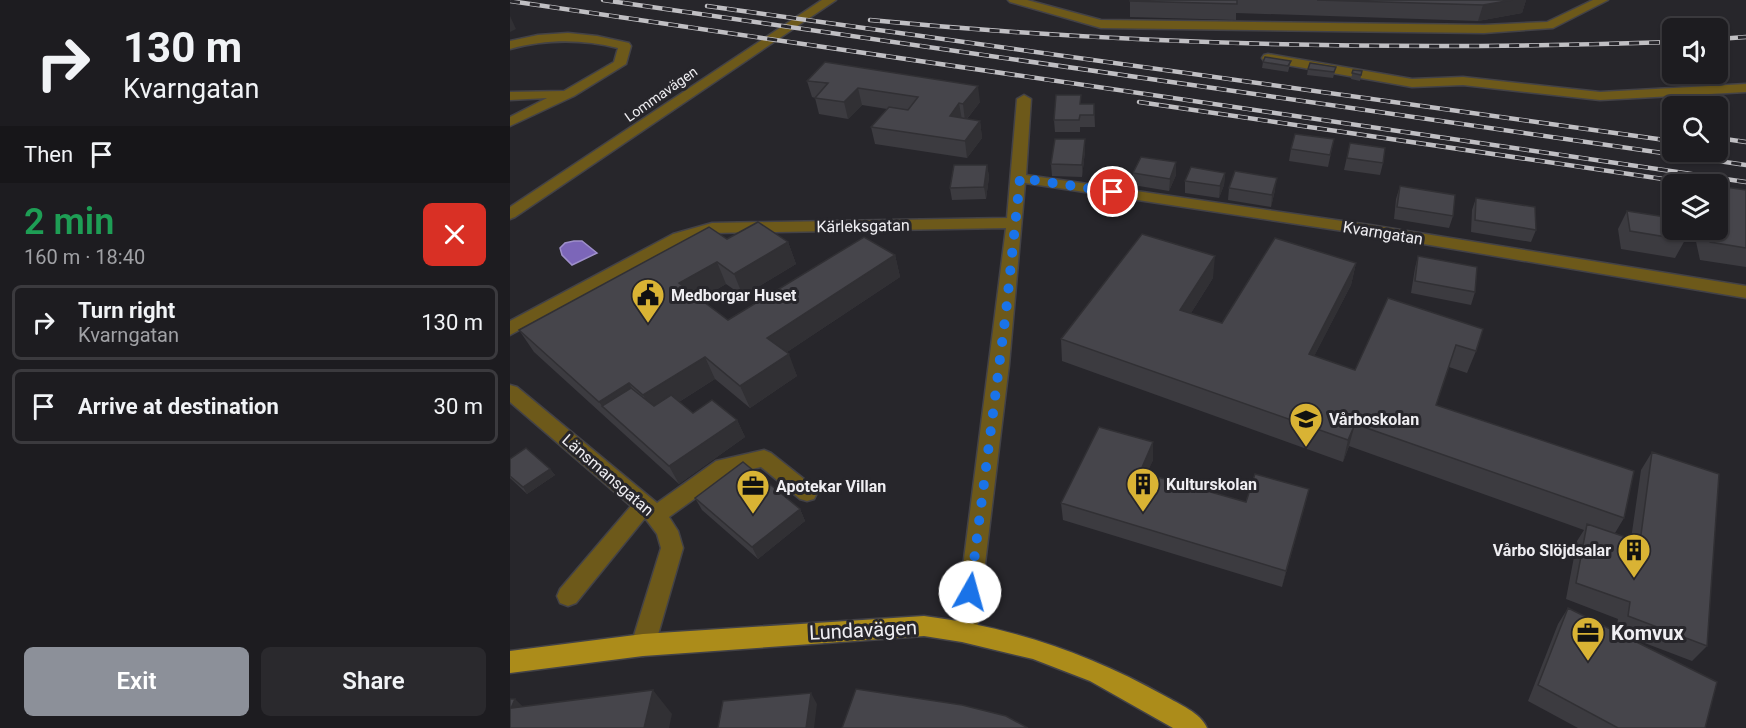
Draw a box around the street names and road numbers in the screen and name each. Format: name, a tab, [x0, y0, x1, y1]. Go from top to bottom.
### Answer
street label: Lommavägen	[622, 63, 700, 125]
street label: Kärleksgatan	[816, 216, 910, 236]
street label: Kvarngatan	[1342, 217, 1424, 249]
street label: Länsmansgatan	[558, 430, 658, 520]
street label: Lundavägen	[809, 615, 917, 645]

